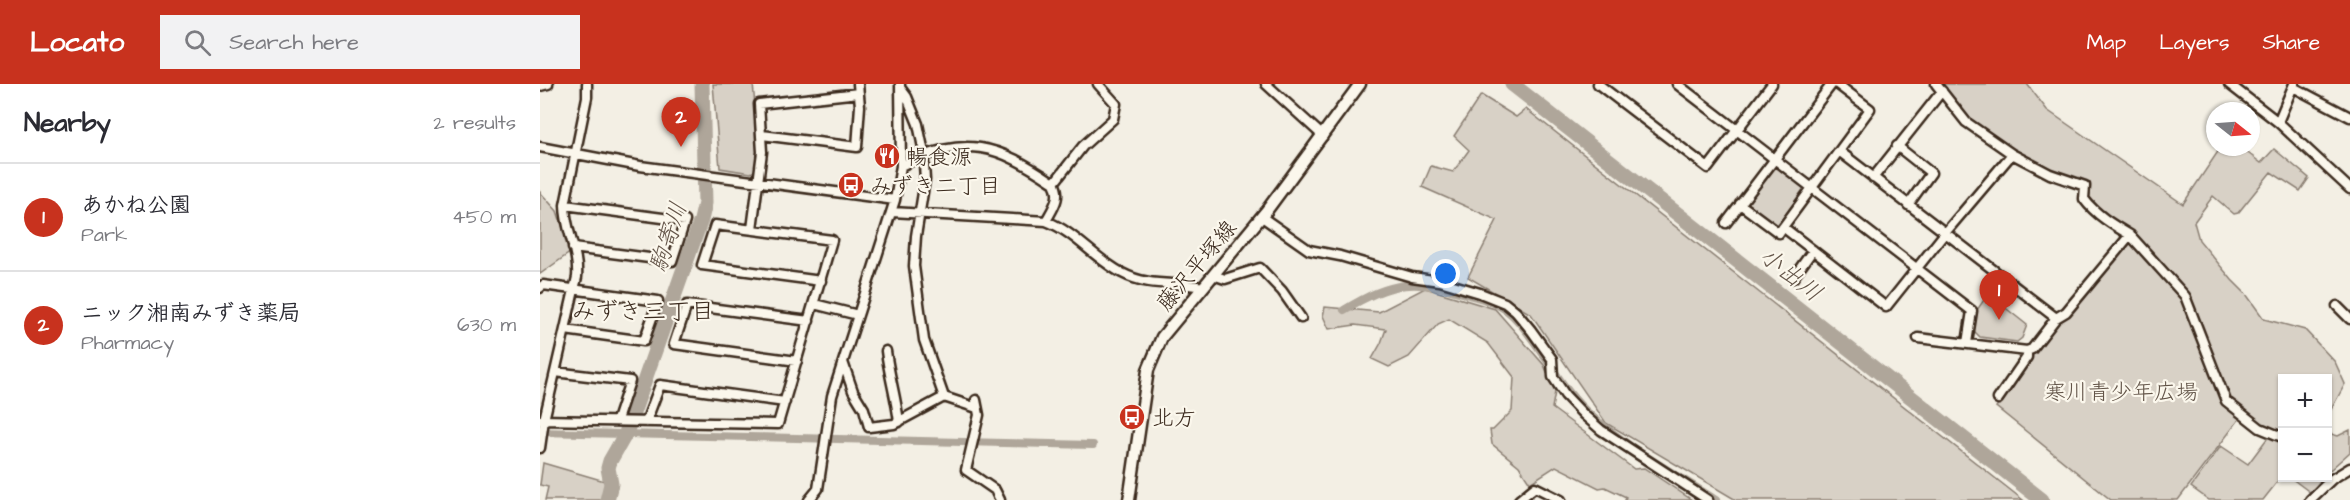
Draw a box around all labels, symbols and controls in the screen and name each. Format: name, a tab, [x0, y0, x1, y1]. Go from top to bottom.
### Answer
search box	[160, 15, 580, 69]
text: Locato	[30, 23, 124, 62]
icon: search	[181, 26, 214, 59]
text: Search here	[229, 27, 359, 58]
text: Map	[2086, 28, 2126, 57]
text: Layers	[2159, 28, 2229, 57]
text: Share	[2262, 28, 2320, 57]
pin: 2	[662, 98, 700, 147]
north arrow	[2206, 102, 2260, 156]
text: Nearby	[24, 105, 111, 141]
text: 2 results	[433, 109, 516, 137]
restaurant icon: 暢食源	[872, 141, 902, 171]
place label: 暢食源	[906, 142, 972, 173]
bus stop icon: みずき二丁目	[836, 170, 866, 200]
place label: みずき二丁目	[870, 171, 1001, 202]
text: あかね公園	[81, 190, 191, 221]
water label: 駒寄川	[642, 198, 696, 277]
text: 1	[42, 203, 45, 231]
text: 450 m	[452, 203, 516, 231]
street label: 藤沢平塚線	[1150, 214, 1244, 318]
text: Park	[81, 221, 127, 249]
water label: 小出川	[1752, 239, 1829, 310]
your location	[1431, 259, 1460, 288]
pin: 1	[1980, 270, 2018, 320]
district label: みずき三丁目	[571, 295, 715, 329]
text: ニック湘南みずき薬局	[81, 298, 301, 329]
text: 2	[38, 311, 49, 339]
text: 630 m	[457, 311, 516, 339]
text: Pharmacy	[81, 329, 174, 357]
map controls	[2278, 374, 2332, 482]
button: +	[2278, 374, 2332, 428]
park label: 寒川青少年広場	[2044, 377, 2198, 408]
bus stop icon: 北方	[1117, 402, 1147, 432]
place label: 北方	[1152, 403, 1196, 434]
button: −	[2278, 428, 2332, 482]

